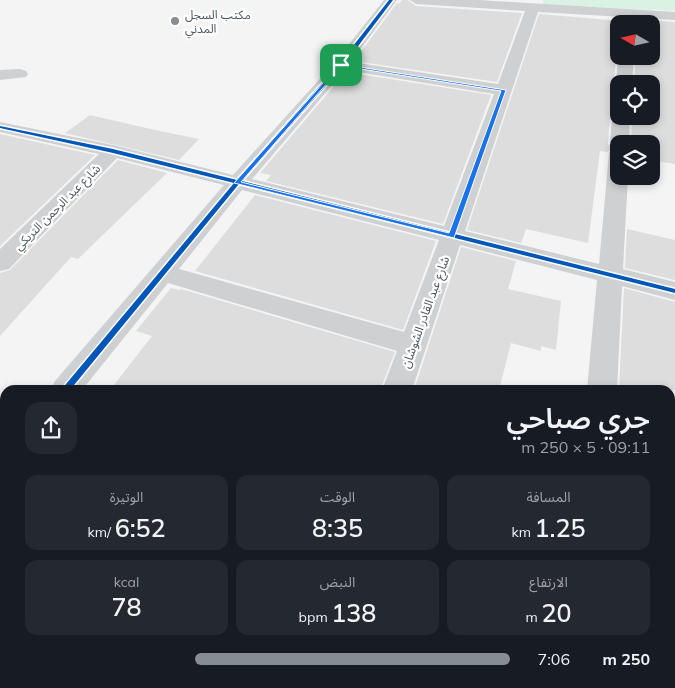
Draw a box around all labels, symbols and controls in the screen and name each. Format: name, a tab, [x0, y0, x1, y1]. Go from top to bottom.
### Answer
place label: مكتب السجل المدني	[185, 7, 251, 38]
marker: مكتب السجل المدني	[169, 15, 181, 27]
north arrow	[610, 15, 660, 65]
map controls	[610, 15, 660, 185]
pin	[320, 44, 362, 86]
icon: arrive	[327, 51, 355, 79]
button: locate	[610, 75, 660, 125]
button: layers	[610, 135, 660, 185]
street label: شارع عبد الرحمن التريكي	[11, 161, 105, 255]
street label: شارع عبد القادر الشوشان	[398, 254, 454, 371]
text: جري صباحي	[507, 400, 650, 435]
button: share	[25, 402, 77, 454]
text: 09:11 · 5 × 250 m	[521, 437, 650, 457]
text: الوتيرة	[110, 488, 143, 506]
text: الوقت	[320, 488, 355, 506]
text: المسافة	[526, 488, 571, 506]
text: 6:52	[115, 512, 166, 543]
text: 8:35	[312, 512, 363, 543]
text: 1.25	[535, 512, 586, 543]
text: /km	[87, 523, 115, 541]
text: km	[511, 523, 535, 541]
text: kcal	[114, 573, 139, 591]
text: النبض	[320, 573, 355, 591]
text: الارتفاع	[529, 573, 568, 591]
text: 78	[111, 591, 142, 622]
text: 138	[331, 597, 376, 628]
text: 20	[541, 597, 571, 628]
text: bpm	[299, 608, 331, 626]
text: m	[526, 608, 541, 626]
text: 7:06	[538, 649, 570, 669]
text: 250 m	[602, 649, 650, 669]

